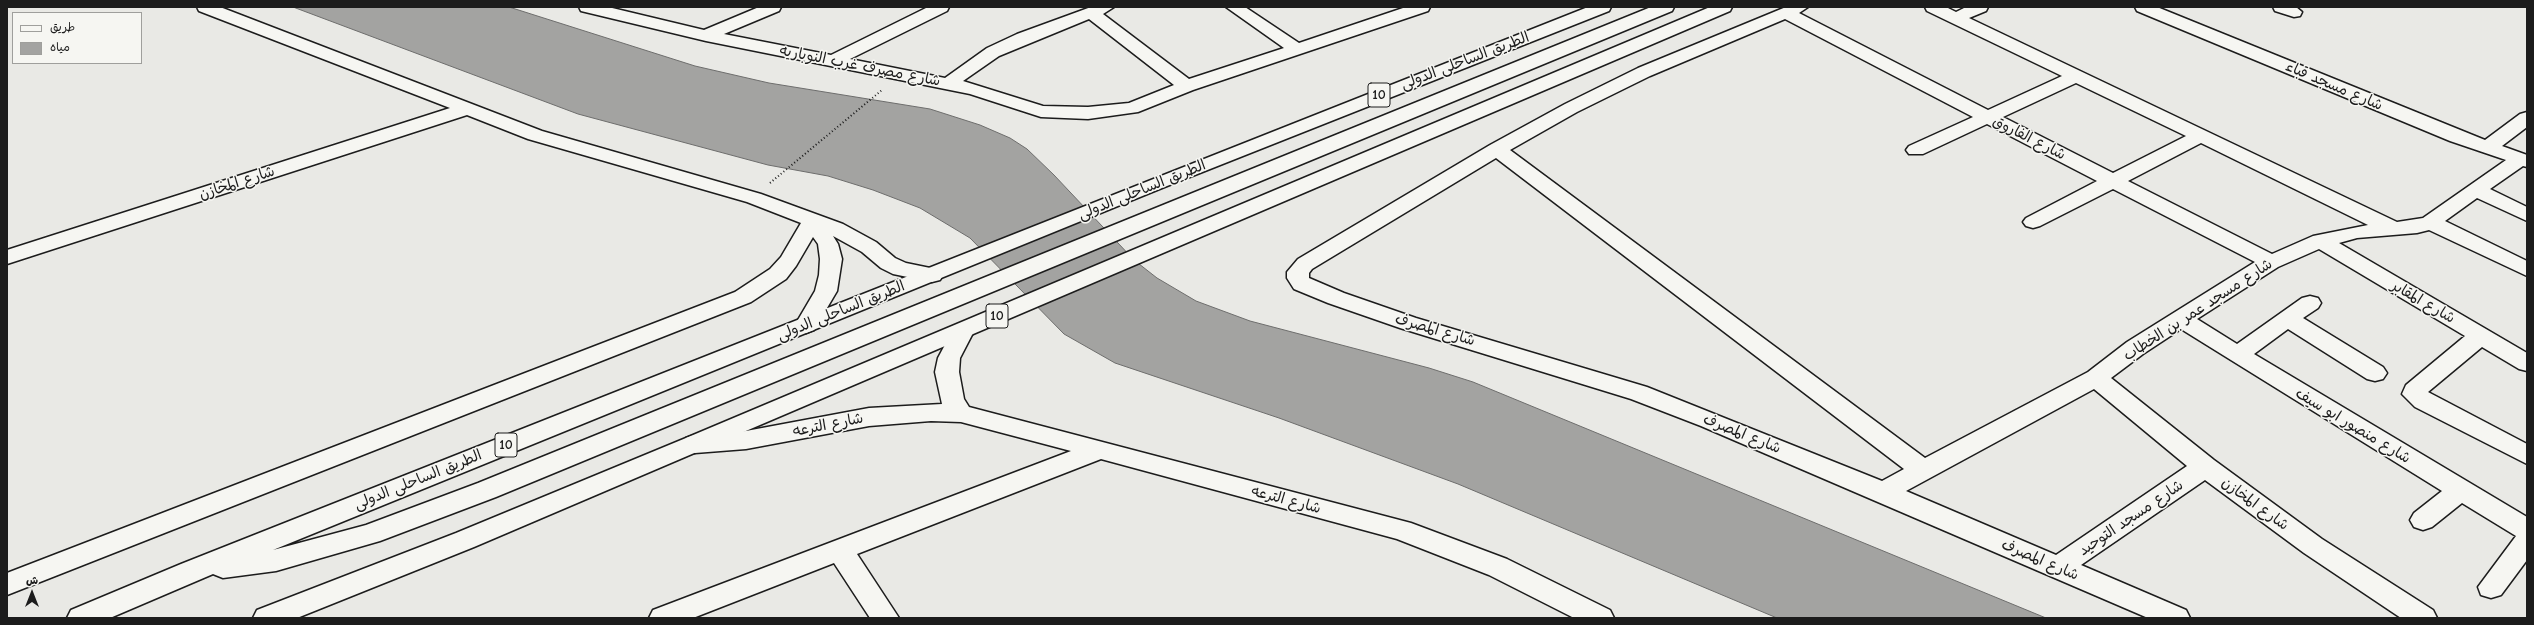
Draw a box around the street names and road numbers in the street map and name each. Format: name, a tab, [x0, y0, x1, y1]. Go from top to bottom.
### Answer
street label: الطريق الساحلى الدولى	[1398, 28, 1532, 94]
street label: شارع مصرف غرب النوباريه	[778, 42, 942, 90]
street label: شارع مسجد قباء	[2283, 57, 2385, 115]
road number: 10	[1368, 83, 1390, 107]
street label: شارع الفاروق	[1989, 112, 2069, 164]
street label: الطريق الساحلى الدولى	[1076, 156, 1208, 224]
street label: شارع المخازن	[197, 162, 277, 204]
street label: شارع مسجد عمر بن الخطاب	[2120, 255, 2276, 365]
street label: الطريق الساحلى الدولى	[775, 277, 907, 345]
street label: شارع المقابر	[2388, 277, 2458, 327]
road number: 10	[986, 304, 1008, 328]
street label: شارع المصرف	[1393, 310, 1477, 350]
street label: شارع منصور ابو سيف	[2292, 384, 2414, 468]
street label: شارع الترعه	[791, 409, 865, 441]
street label: شارع المصرف	[1701, 410, 1783, 458]
road number: 10	[495, 433, 517, 457]
street label: الطريق الساحلى الدولى	[352, 446, 484, 514]
street label: شارع المخازن	[2218, 474, 2292, 534]
street label: شارع مسجد التوحيد	[2075, 476, 2187, 560]
street label: شارع الترعه	[1249, 482, 1323, 518]
street label: شارع المصرف	[1999, 536, 2081, 584]

